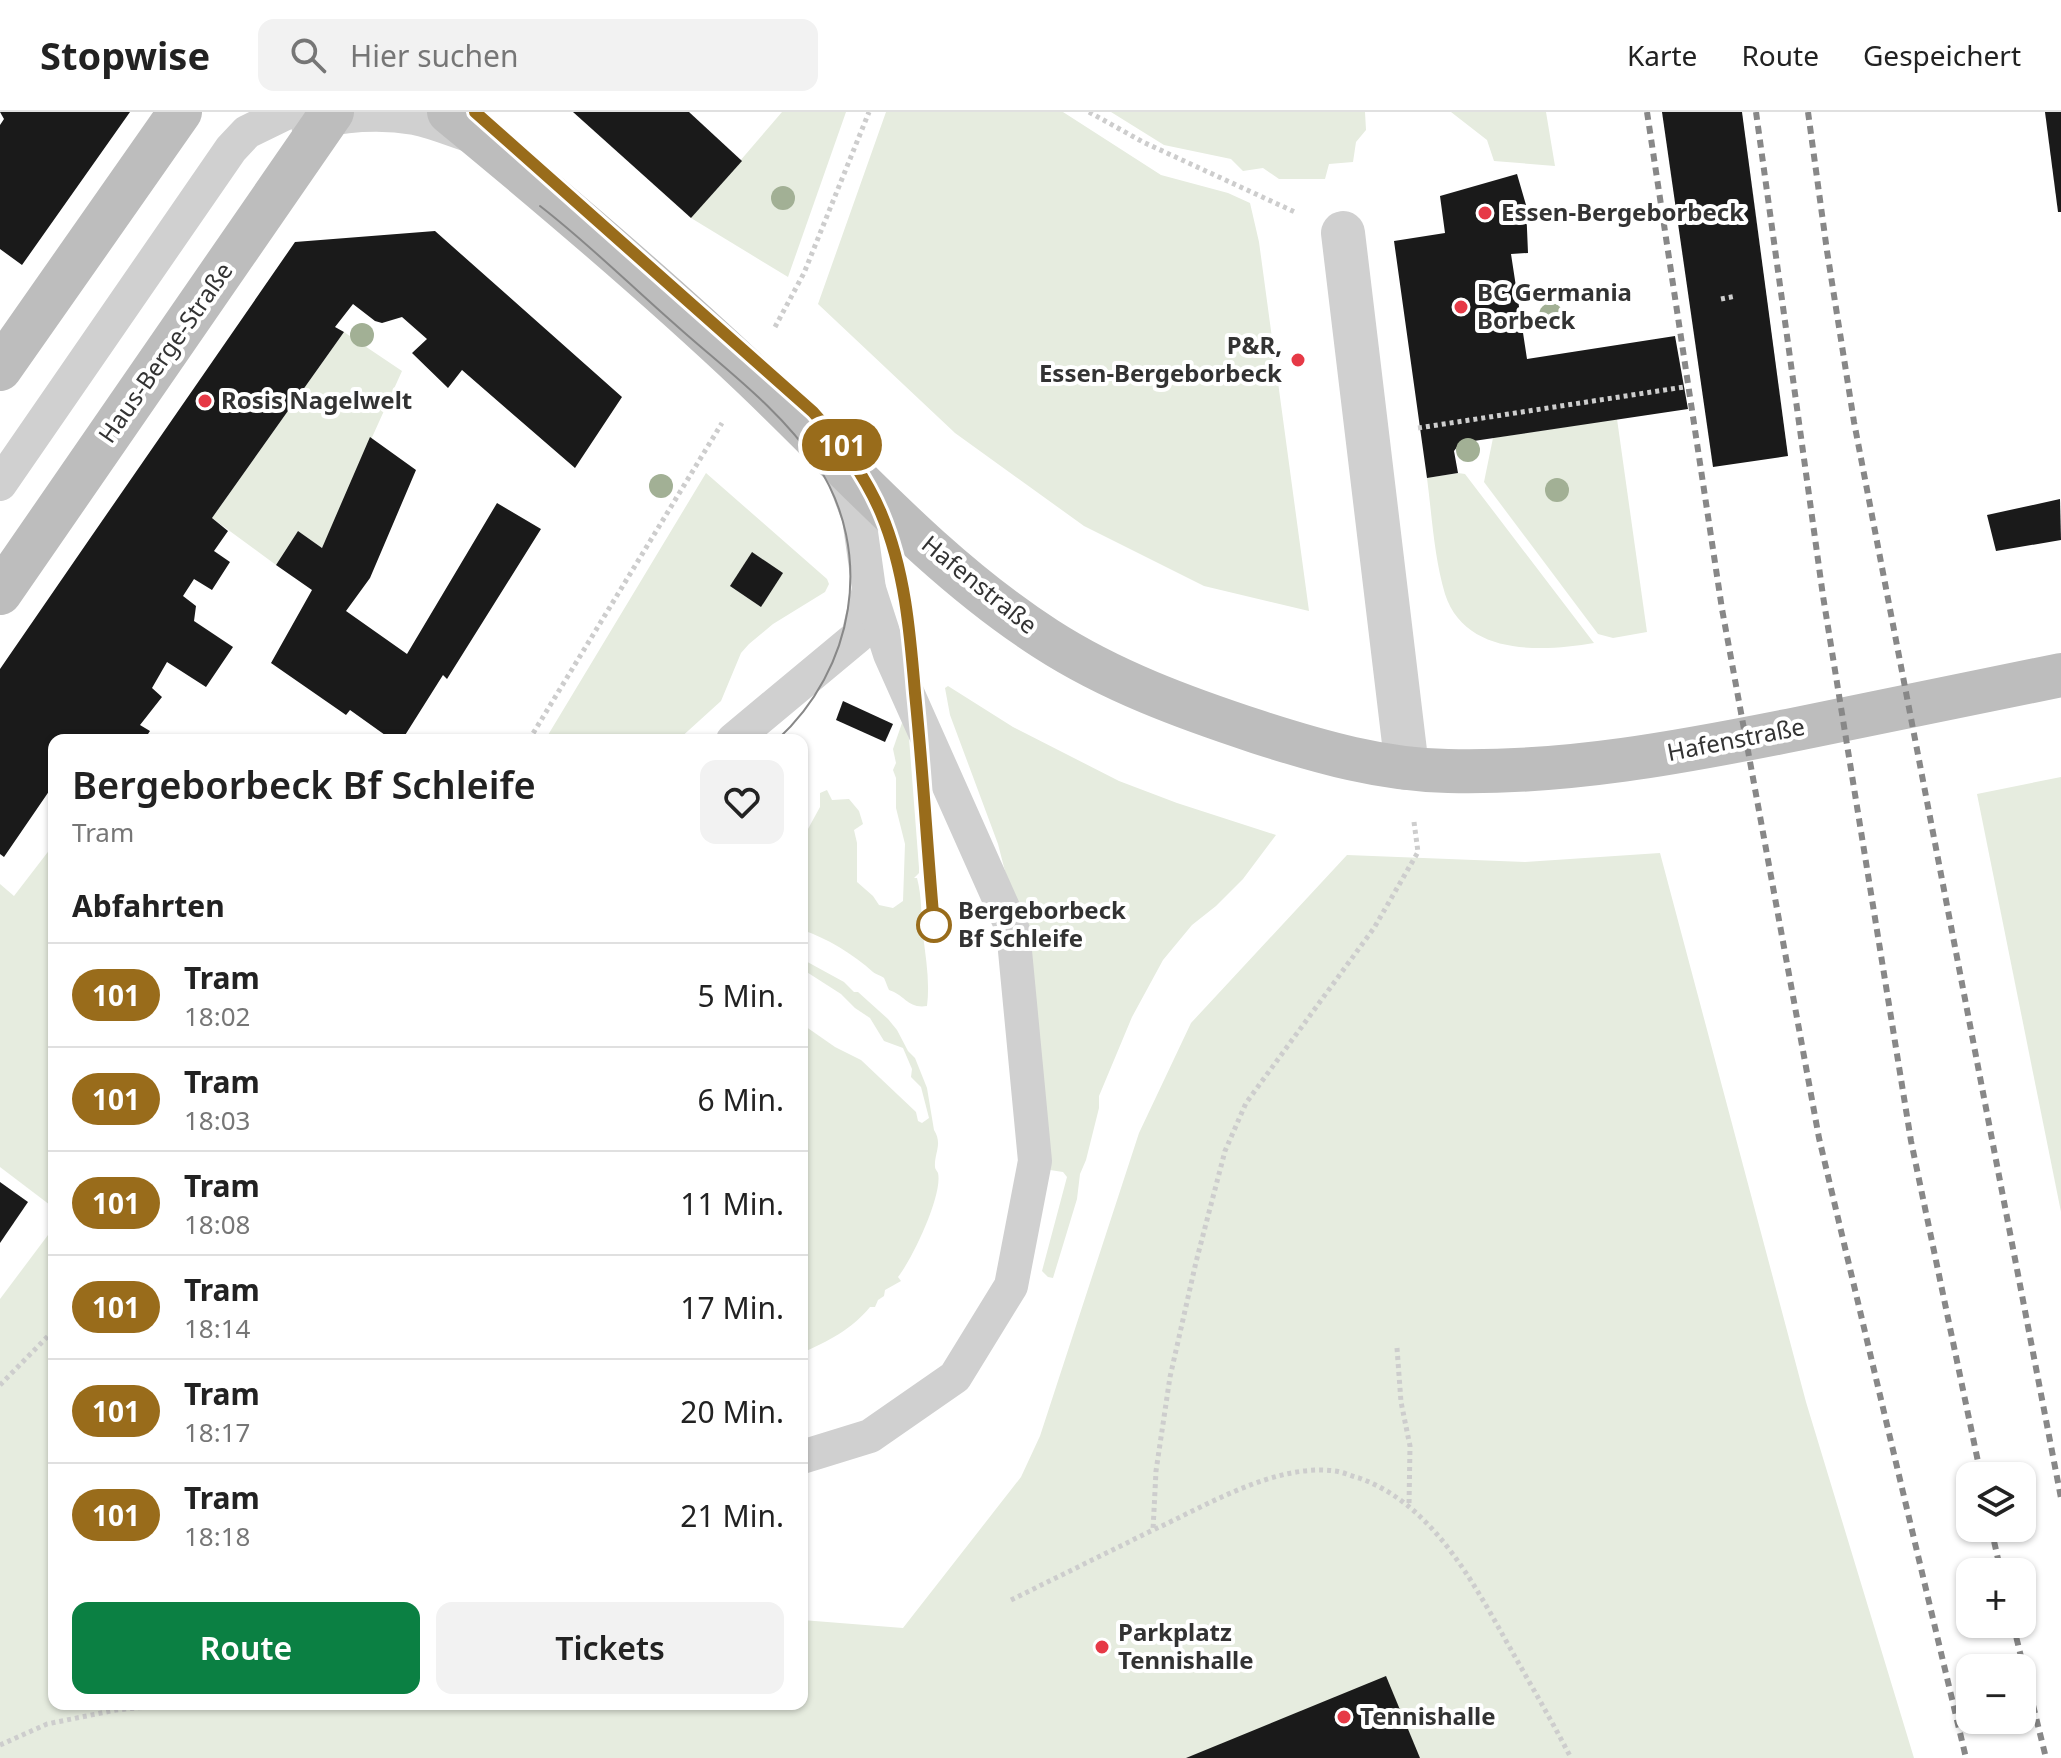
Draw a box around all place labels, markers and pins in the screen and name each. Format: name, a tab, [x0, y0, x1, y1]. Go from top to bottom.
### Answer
place label: Essen-Bergeborbeck	[1501, 195, 1744, 228]
marker: Essen-Bergeborbeck	[1476, 204, 1494, 222]
place label: BC Germania Borbeck	[1477, 275, 1632, 336]
marker: BC Germania Borbeck	[1452, 298, 1470, 316]
place label: P&R, Essen-Bergeborbeck	[1039, 328, 1282, 389]
marker: P&R, Essen-Bergeborbeck	[1289, 351, 1307, 369]
place label: Rosis Nagelwelt	[221, 383, 412, 416]
marker: Rosis Nagelwelt	[196, 392, 214, 410]
place label: Bergeborbeck Bf Schleife	[958, 893, 1126, 954]
marker: Bergeborbeck Bf Schleife	[917, 908, 951, 942]
place label: Parkplatz Tennishalle	[1118, 1615, 1254, 1676]
marker: Parkplatz Tennishalle	[1093, 1638, 1111, 1656]
place label: Tennishalle	[1360, 1699, 1496, 1732]
marker: Tennishalle	[1335, 1708, 1353, 1726]

